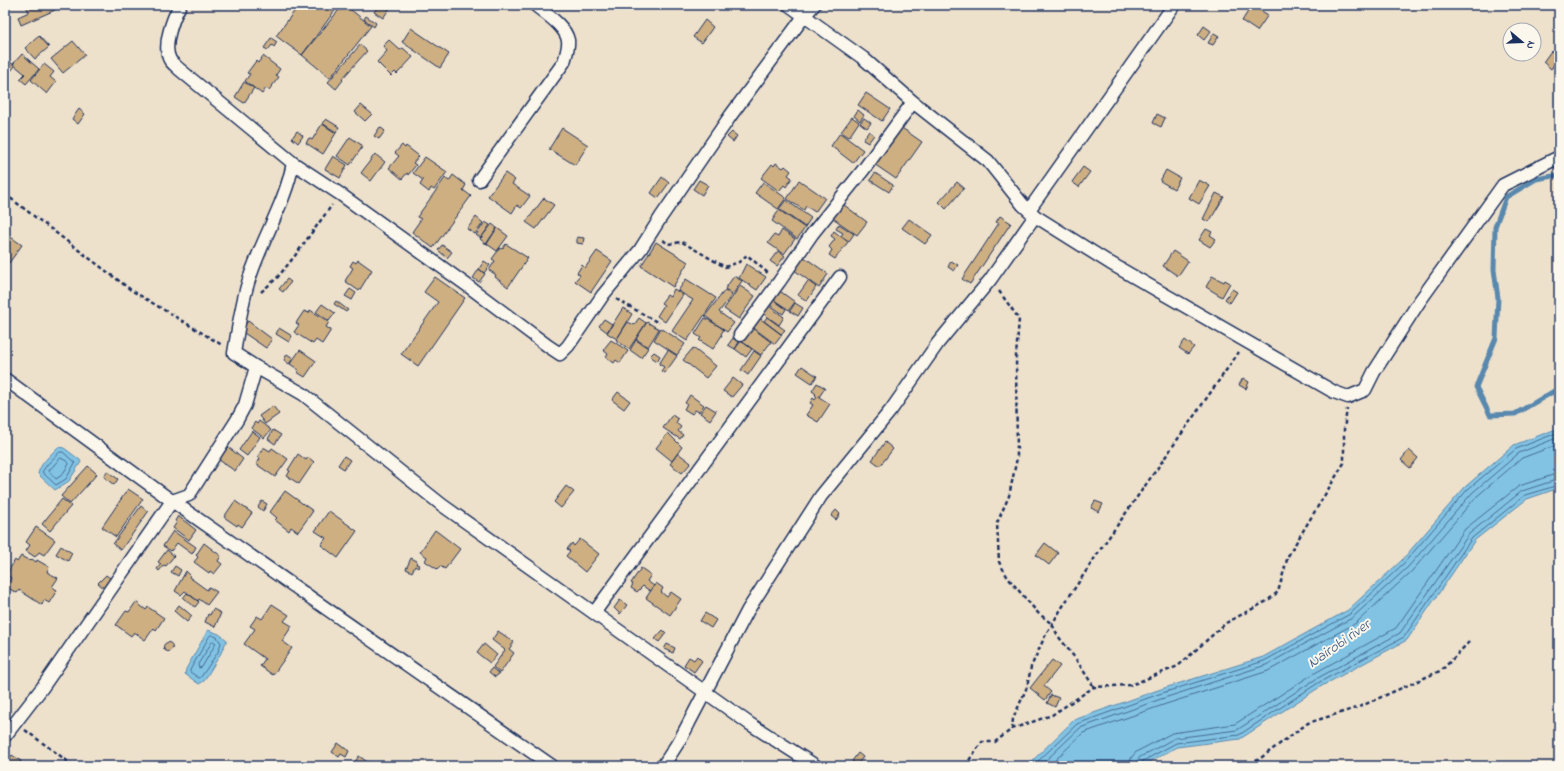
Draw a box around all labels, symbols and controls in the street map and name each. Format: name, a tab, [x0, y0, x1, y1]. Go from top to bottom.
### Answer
north arrow	[1502, 22, 1542, 62]
text: N	[1522, 39, 1539, 51]
water label: Nairobi river	[1303, 613, 1377, 674]

